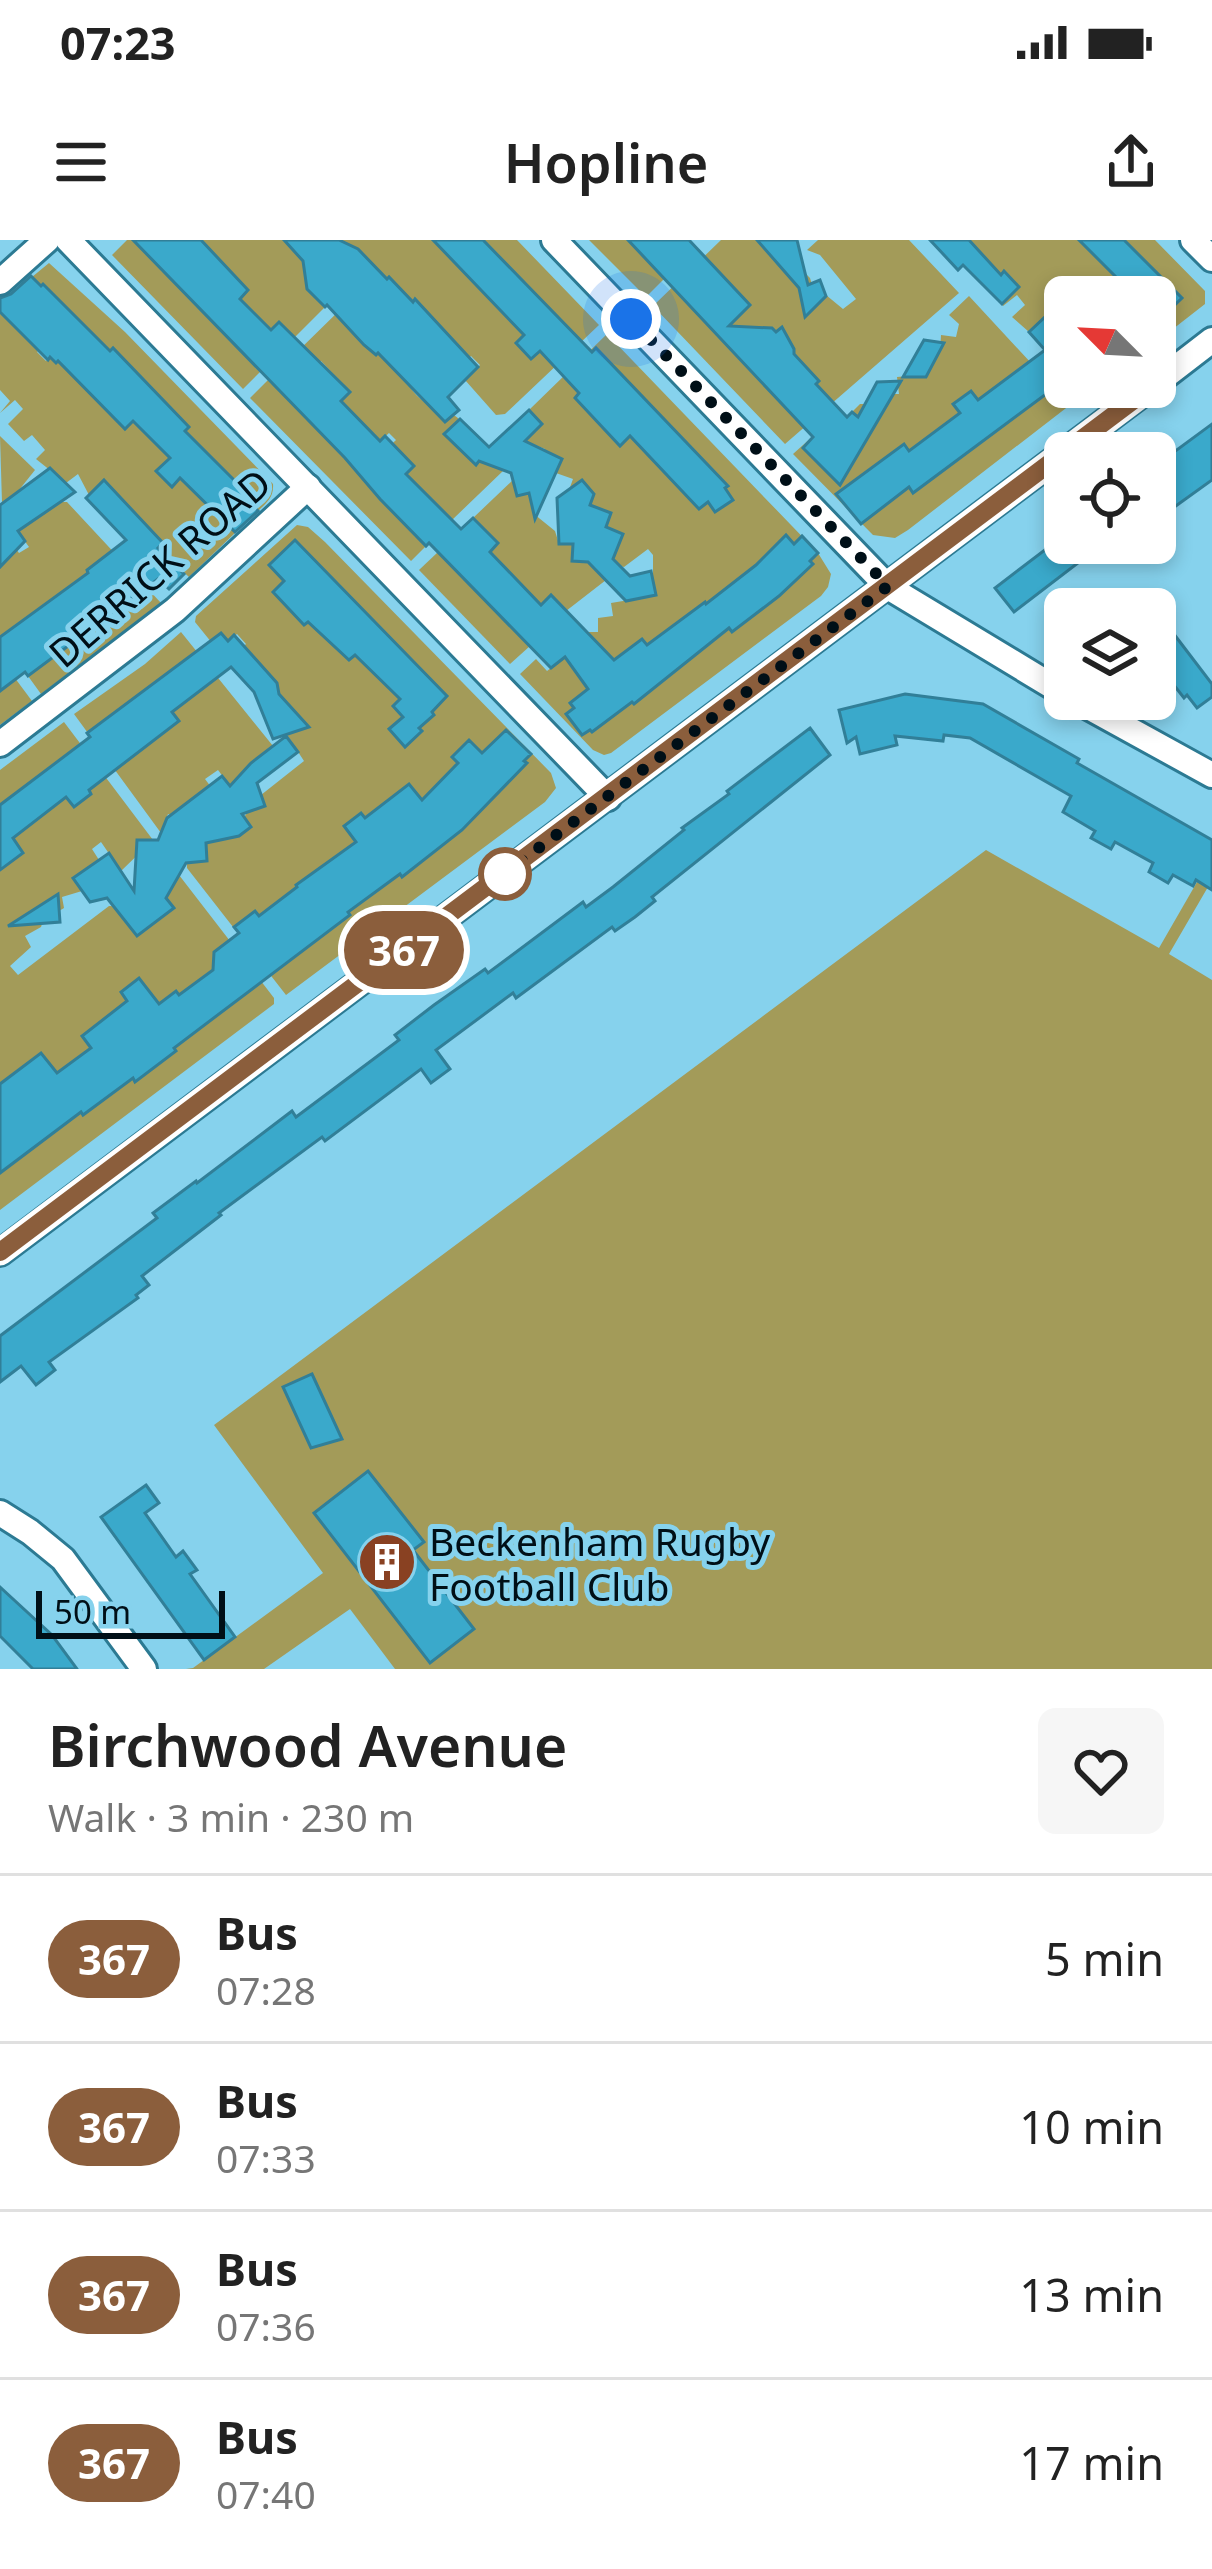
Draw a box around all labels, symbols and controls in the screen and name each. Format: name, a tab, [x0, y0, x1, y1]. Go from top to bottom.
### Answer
text: 07:23	[60, 12, 176, 73]
text: Hopline	[504, 125, 708, 199]
icon: menu	[48, 129, 114, 195]
icon: share	[1098, 129, 1164, 195]
north arrow	[1044, 276, 1176, 408]
map controls	[1044, 276, 1176, 720]
your location	[601, 289, 661, 349]
button: locate	[1044, 432, 1176, 564]
street label: DERRICK ROAD	[37, 456, 281, 678]
button: layers	[1044, 588, 1176, 720]
unlabelled marker	[480, 849, 530, 899]
line badge: 367	[335, 911, 473, 989]
text: 367	[368, 921, 440, 978]
place label: Beckenham Rugby Football Club	[429, 1514, 770, 1612]
building icon: Beckenham Rugby Football Club	[356, 1531, 418, 1593]
scale bar	[36, 1585, 225, 1638]
text: 50 m	[54, 1589, 131, 1634]
text: Birchwood Avenue	[48, 1706, 567, 1784]
button: heart	[1038, 1708, 1164, 1834]
text: Walk · 3 min · 230 m	[48, 1790, 414, 1843]
text: Bus	[216, 1902, 298, 1963]
text: 5 min	[1045, 1928, 1164, 1989]
text: 367	[78, 1930, 150, 1987]
text: 07:28	[216, 1963, 316, 2016]
text: Bus	[216, 2070, 298, 2131]
text: 10 min	[1019, 2096, 1164, 2157]
text: 367	[78, 2098, 150, 2155]
text: 07:33	[216, 2131, 316, 2184]
text: Bus	[216, 2238, 298, 2299]
text: 13 min	[1019, 2264, 1164, 2325]
text: 367	[78, 2266, 150, 2323]
text: 07:36	[216, 2299, 316, 2352]
text: Bus	[216, 2406, 298, 2467]
text: 17 min	[1019, 2432, 1164, 2493]
text: 367	[78, 2434, 150, 2491]
text: 07:40	[216, 2467, 316, 2520]

